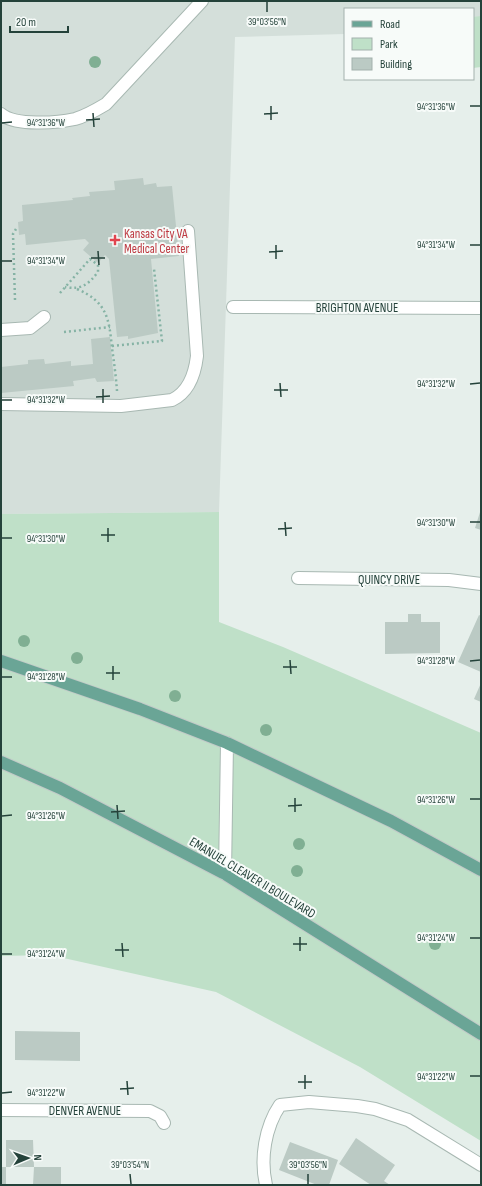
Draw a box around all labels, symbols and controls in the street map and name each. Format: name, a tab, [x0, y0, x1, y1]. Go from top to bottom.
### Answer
scale bar	[10, 8, 68, 34]
legend	[344, 8, 474, 80]
text: 20 m	[16, 15, 36, 30]
text: 39°03'56"N	[248, 16, 286, 28]
text: Road	[380, 17, 400, 32]
text: Park	[380, 37, 398, 52]
text: Building	[380, 57, 412, 72]
text: 94°31'36"W	[417, 101, 456, 113]
text: 94°31'36"W	[27, 117, 66, 129]
place label: Kansas City VA Medical Center	[124, 226, 189, 257]
marker: Kansas City VA Medical Center	[109, 234, 121, 246]
text: 94°31'34"W	[417, 239, 456, 251]
text: 94°31'34"W	[27, 255, 66, 267]
street label: BRIGHTON AVENUE	[316, 300, 398, 316]
text: 94°31'32"W	[417, 378, 455, 390]
text: 94°31'32"W	[27, 394, 65, 406]
text: 94°31'30"W	[417, 517, 456, 529]
text: 94°31'30"W	[27, 533, 66, 545]
street label: QUINCY DRIVE	[358, 572, 420, 588]
text: 94°31'28"W	[417, 655, 456, 667]
text: 94°31'28"W	[27, 671, 66, 683]
text: 94°31'26"W	[417, 794, 456, 806]
text: 94°31'26"W	[27, 810, 66, 822]
street label: EMANUEL CLEAVER II BOULEVARD	[187, 834, 318, 922]
text: 94°31'24"W	[417, 932, 455, 944]
text: 94°31'24"W	[27, 948, 65, 960]
text: 94°31'22"W	[417, 1071, 455, 1083]
text: 94°31'22"W	[27, 1087, 65, 1099]
street label: DENVER AVENUE	[49, 1103, 121, 1119]
north arrow	[8, 1138, 48, 1178]
text: N	[31, 1155, 44, 1161]
text: 39°03'54"N	[111, 1159, 149, 1171]
text: 39°03'56"N	[289, 1159, 327, 1171]

